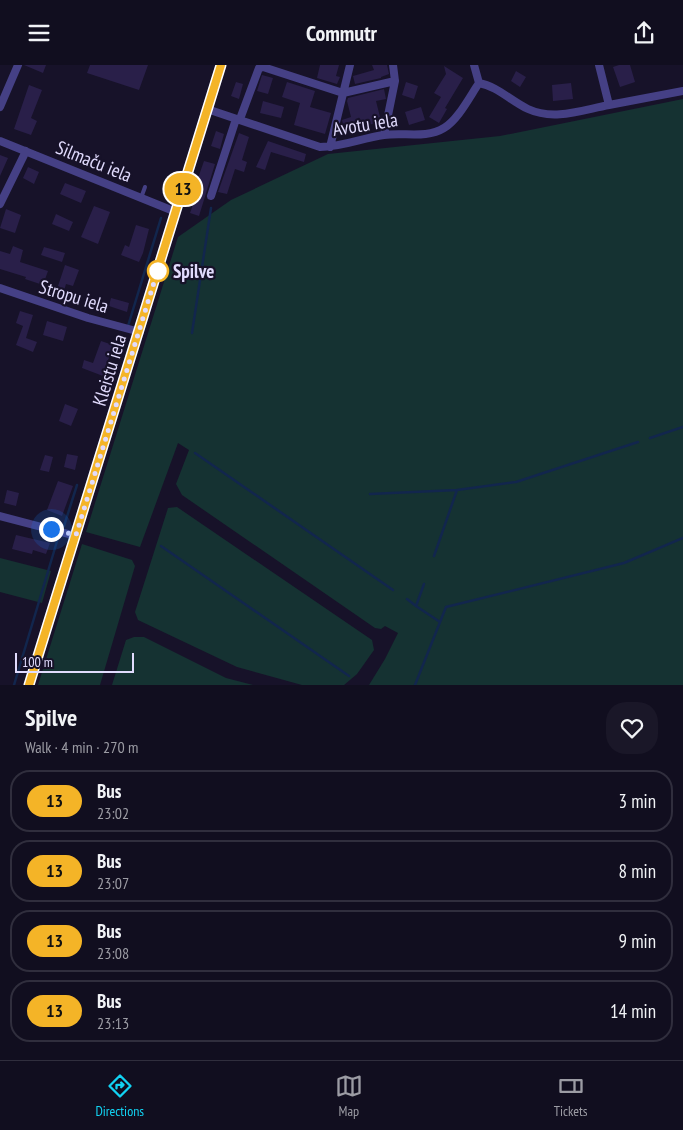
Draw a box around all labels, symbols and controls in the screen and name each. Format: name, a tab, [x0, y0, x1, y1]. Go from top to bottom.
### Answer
icon: menu	[25, 19, 53, 47]
text: Commutr	[306, 19, 377, 47]
icon: share	[630, 19, 658, 47]
street label: Avotu iela	[331, 107, 399, 141]
street label: Silmaču iela	[53, 135, 135, 187]
line badge: 13	[160, 173, 206, 205]
text: 13	[174, 177, 192, 200]
place label: Spilve	[173, 259, 214, 283]
marker: Spilve	[147, 260, 169, 282]
street label: Stropu iela	[36, 274, 112, 318]
street label: Kleistu iela	[87, 331, 131, 409]
your location	[39, 517, 64, 542]
scale bar	[15, 650, 134, 673]
text: 100 m	[22, 653, 53, 671]
text: Spilve	[25, 702, 77, 733]
button: heart	[606, 702, 658, 754]
text: Walk · 4 min · 270 m	[25, 737, 138, 757]
text: Bus	[97, 779, 121, 803]
text: 13	[46, 789, 63, 812]
text: 3 min	[619, 789, 656, 813]
text: 23:02	[97, 803, 129, 823]
text: Bus	[97, 849, 121, 873]
text: 13	[46, 859, 63, 882]
text: 8 min	[619, 859, 656, 883]
text: 23:07	[97, 873, 129, 893]
text: Bus	[97, 919, 121, 943]
text: 13	[46, 929, 63, 952]
text: 9 min	[619, 929, 656, 953]
text: 23:08	[97, 943, 129, 963]
text: Bus	[97, 989, 121, 1013]
text: 13	[46, 999, 63, 1022]
text: 14 min	[610, 999, 656, 1023]
text: 23:13	[97, 1013, 129, 1033]
tab: Directions	[95, 1072, 144, 1120]
tab: Map	[335, 1072, 363, 1120]
tab: Tickets	[554, 1072, 588, 1120]

